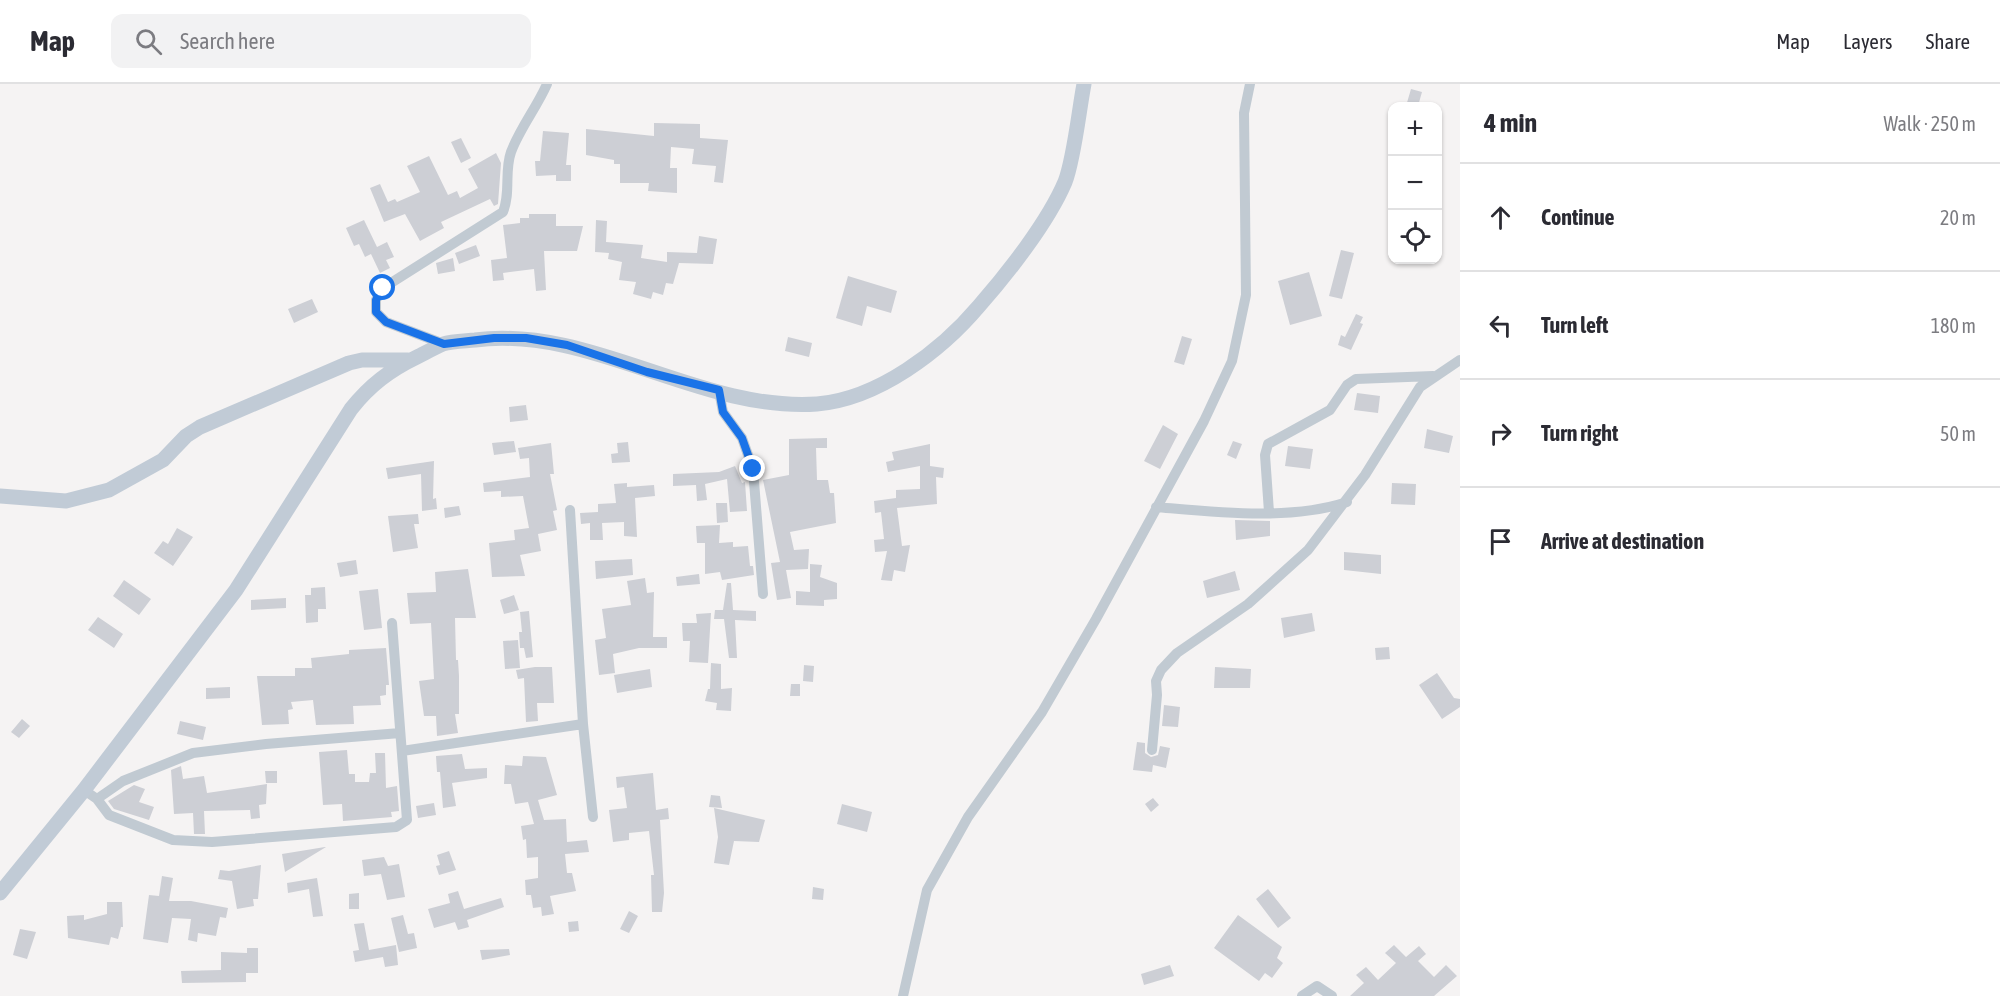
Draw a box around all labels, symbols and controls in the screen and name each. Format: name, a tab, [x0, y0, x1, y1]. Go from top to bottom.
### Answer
search box	[111, 14, 531, 68]
text: Map	[30, 25, 75, 57]
icon: search	[132, 25, 165, 58]
text: Search here	[180, 28, 275, 54]
text: Map	[1776, 29, 1810, 53]
text: Layers	[1843, 29, 1893, 53]
text: Share	[1926, 29, 1970, 53]
map controls	[1388, 102, 1442, 264]
button: +	[1388, 102, 1442, 156]
text: 4 min	[1484, 108, 1537, 138]
text: Walk · 250 m	[1884, 112, 1976, 135]
button: −	[1388, 156, 1442, 210]
icon: ahead	[1484, 201, 1517, 234]
text: Continue	[1541, 204, 1615, 230]
text: 20 m	[1940, 206, 1976, 229]
button: locate	[1388, 210, 1442, 264]
route start	[369, 274, 395, 300]
icon: left	[1484, 309, 1517, 342]
text: Turn left	[1541, 312, 1608, 338]
text: 180 m	[1931, 314, 1976, 337]
icon: right	[1484, 417, 1517, 450]
text: Turn right	[1541, 420, 1618, 446]
text: 50 m	[1940, 422, 1976, 445]
route end	[739, 455, 765, 481]
icon: arrive	[1484, 525, 1517, 558]
text: Arrive at destination	[1541, 528, 1704, 554]

